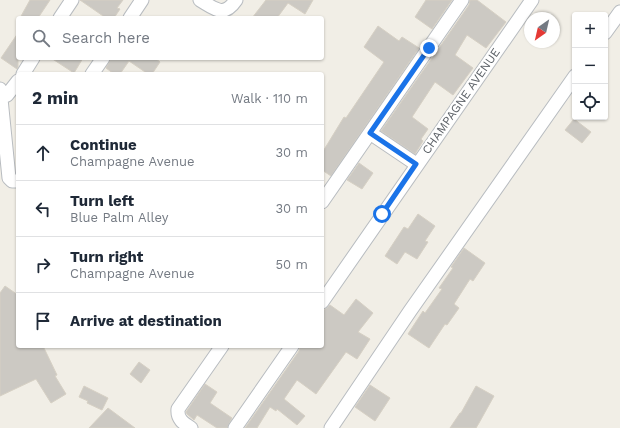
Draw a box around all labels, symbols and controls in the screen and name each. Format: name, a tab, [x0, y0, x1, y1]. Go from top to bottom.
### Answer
north arrow	[524, 12, 560, 48]
map controls	[572, 12, 608, 120]
button: +	[572, 12, 608, 48]
search box	[16, 16, 324, 60]
icon: search	[30, 27, 52, 49]
text: Search here	[62, 29, 150, 47]
route end	[420, 39, 438, 57]
street label: CHAMPAGNE AVENUE	[419, 45, 503, 157]
button: −	[572, 48, 608, 84]
button: locate	[572, 84, 608, 120]
text: 2 min	[32, 88, 78, 108]
text: Walk · 110 m	[231, 91, 308, 106]
text: Continue	[70, 136, 137, 154]
icon: ahead	[32, 142, 54, 164]
text: 30 m	[276, 145, 308, 160]
text: Champagne Avenue	[70, 154, 195, 169]
text: Turn left	[70, 192, 134, 210]
icon: left	[32, 198, 54, 220]
text: 30 m	[276, 201, 308, 216]
route start	[373, 205, 391, 223]
text: Blue Palm Alley	[70, 210, 168, 225]
text: Turn right	[70, 248, 143, 266]
icon: right	[32, 254, 54, 276]
text: 50 m	[276, 257, 308, 272]
text: Champagne Avenue	[70, 266, 195, 281]
icon: arrive	[32, 310, 54, 332]
text: Arrive at destination	[70, 312, 222, 330]

